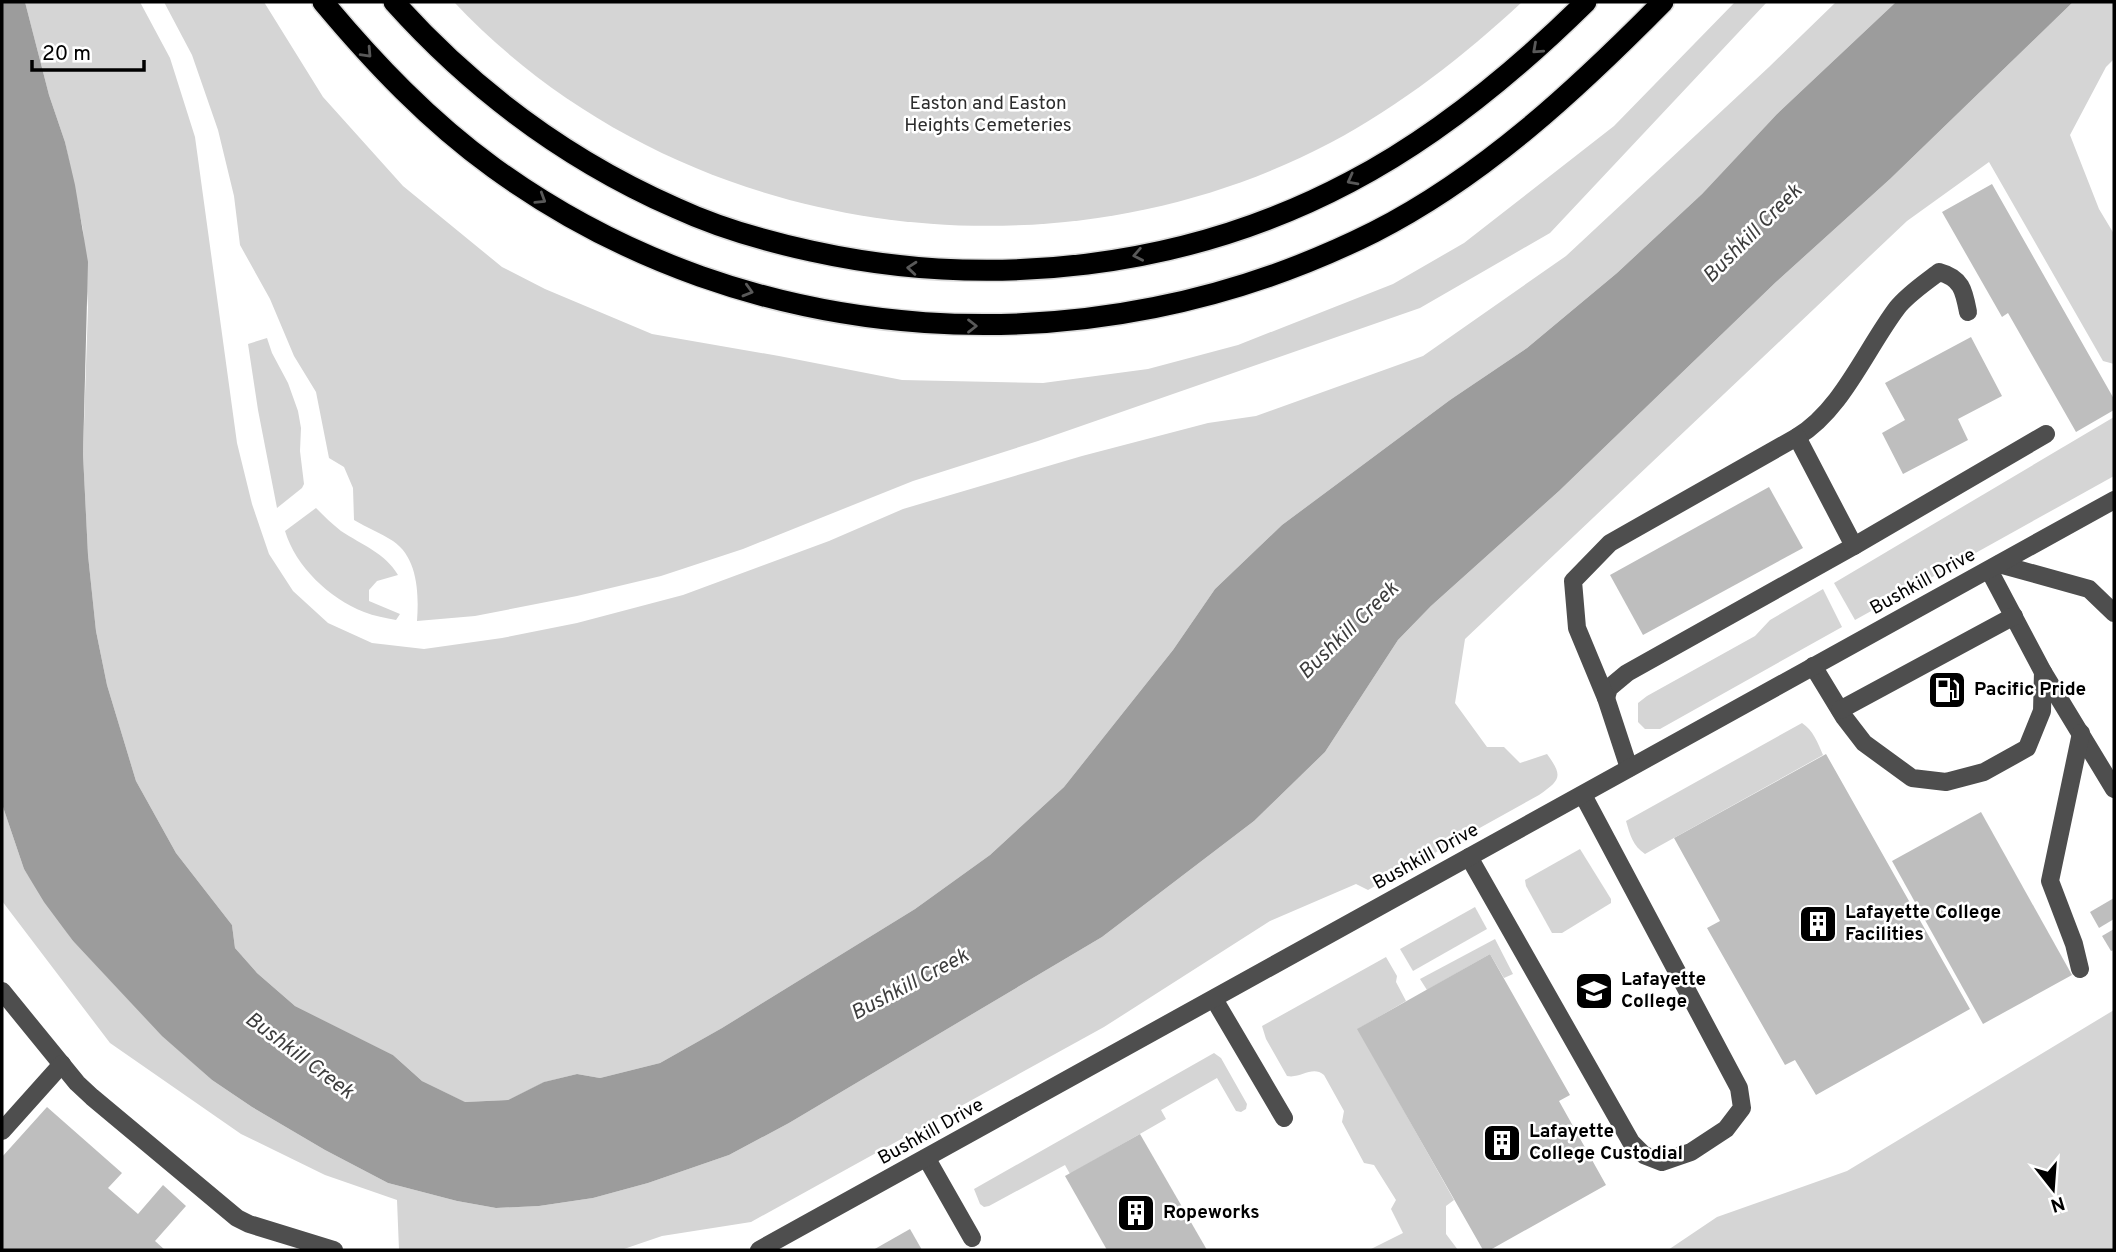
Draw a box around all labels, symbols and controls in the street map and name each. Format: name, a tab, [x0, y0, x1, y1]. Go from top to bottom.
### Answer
scale bar	[32, 28, 144, 72]
one-way arrow	[1532, 40, 1545, 53]
text: 20 m	[42, 41, 91, 68]
one-way arrow	[359, 45, 372, 58]
park label: Easton and Easton Heights Cemeteries	[904, 92, 1072, 138]
one-way arrow	[1347, 172, 1359, 186]
water label: Bushkill Creek	[1698, 178, 1809, 289]
one-way arrow	[534, 190, 547, 203]
one-way arrow	[1132, 247, 1144, 262]
one-way arrow	[906, 261, 917, 276]
one-way arrow	[742, 283, 754, 298]
one-way arrow	[968, 318, 978, 334]
street label: Bushkill Drive	[1866, 543, 1980, 621]
water label: Bushkill Creek	[1293, 576, 1405, 686]
fuel station icon: Pacific Pride	[1926, 669, 1968, 711]
place label: Pacific Pride	[1974, 678, 2086, 702]
street label: Bushkill Drive	[1369, 818, 1483, 896]
place label: Lafayette College Facilities	[1845, 901, 2001, 947]
building icon: Lafayette College Facilities	[1797, 903, 1839, 945]
water label: Bushkill Creek	[846, 942, 974, 1027]
place label: Lafayette College	[1621, 968, 1706, 1014]
school or university icon: Lafayette College	[1573, 970, 1615, 1012]
water label: Bushkill Creek	[239, 1006, 359, 1106]
street label: Bushkill Drive	[874, 1093, 988, 1171]
place label: Lafayette College Custodial	[1529, 1120, 1683, 1166]
building icon: Lafayette College Custodial	[1481, 1122, 1523, 1164]
north arrow	[2018, 1154, 2088, 1224]
text: N	[2047, 1190, 2067, 1217]
building icon: Ropeworks	[1115, 1192, 1157, 1234]
place label: Ropeworks	[1163, 1201, 1260, 1225]

